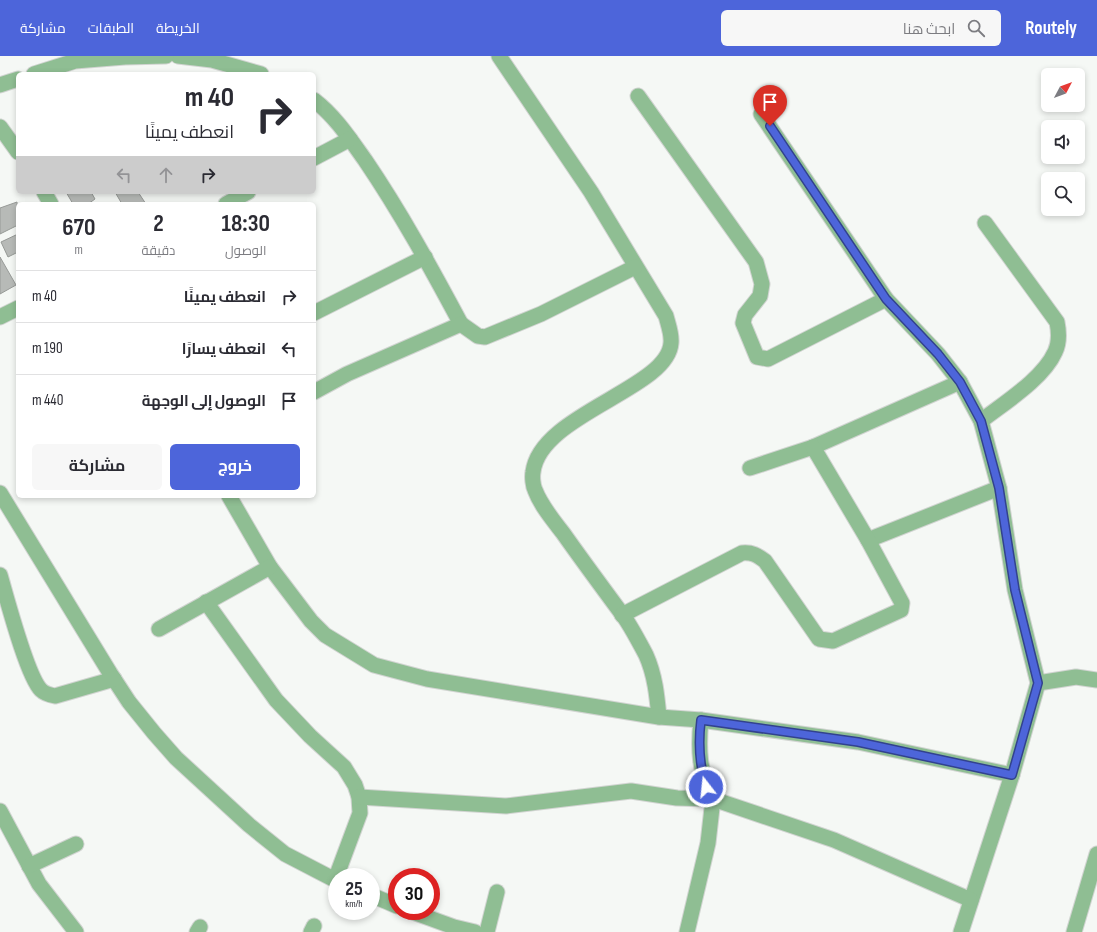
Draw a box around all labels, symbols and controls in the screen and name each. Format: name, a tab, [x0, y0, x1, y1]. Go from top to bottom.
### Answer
search box	[721, 10, 1001, 46]
icon: search	[965, 17, 987, 39]
text: Routely	[1025, 17, 1077, 40]
text: مشاركة	[20, 20, 66, 37]
text: الطبقات	[88, 20, 134, 37]
text: الخريطة	[156, 20, 200, 37]
text: ابحث هنا	[903, 20, 955, 39]
north arrow	[1041, 68, 1085, 112]
map controls	[1041, 68, 1085, 216]
text: 40 m	[185, 81, 234, 114]
pin	[753, 85, 787, 126]
icon: right	[248, 88, 300, 140]
icon: arrive	[759, 91, 781, 113]
button: sound	[1041, 120, 1085, 164]
text: انعطف يمينًا	[145, 122, 234, 143]
icon: left	[113, 164, 135, 186]
icon: ahead	[155, 164, 177, 186]
icon: right	[197, 164, 219, 186]
button: search	[1041, 172, 1085, 216]
text: 2	[153, 209, 164, 238]
text: 18:30	[222, 209, 270, 238]
text: 670	[62, 213, 95, 242]
text: m	[75, 242, 83, 258]
text: دقيقة	[142, 243, 175, 259]
text: الوصول	[225, 243, 266, 259]
icon: right	[278, 286, 300, 308]
text: 40 m	[32, 287, 57, 306]
text: انعطف يمينًا	[184, 288, 266, 307]
icon: left	[278, 338, 300, 360]
text: 190 m	[32, 339, 63, 358]
text: انعطف يسارًا	[182, 340, 266, 359]
icon: arrive	[278, 390, 300, 412]
text: 440 m	[32, 391, 63, 410]
text: الوصول إلى الوجهة	[142, 392, 266, 411]
button: مشاركة	[32, 444, 162, 490]
button: خروج	[170, 444, 300, 490]
position arrow	[685, 766, 727, 808]
speed limit sign: 30	[388, 868, 440, 920]
text: 25	[345, 877, 363, 901]
text: km/h	[345, 898, 363, 910]

